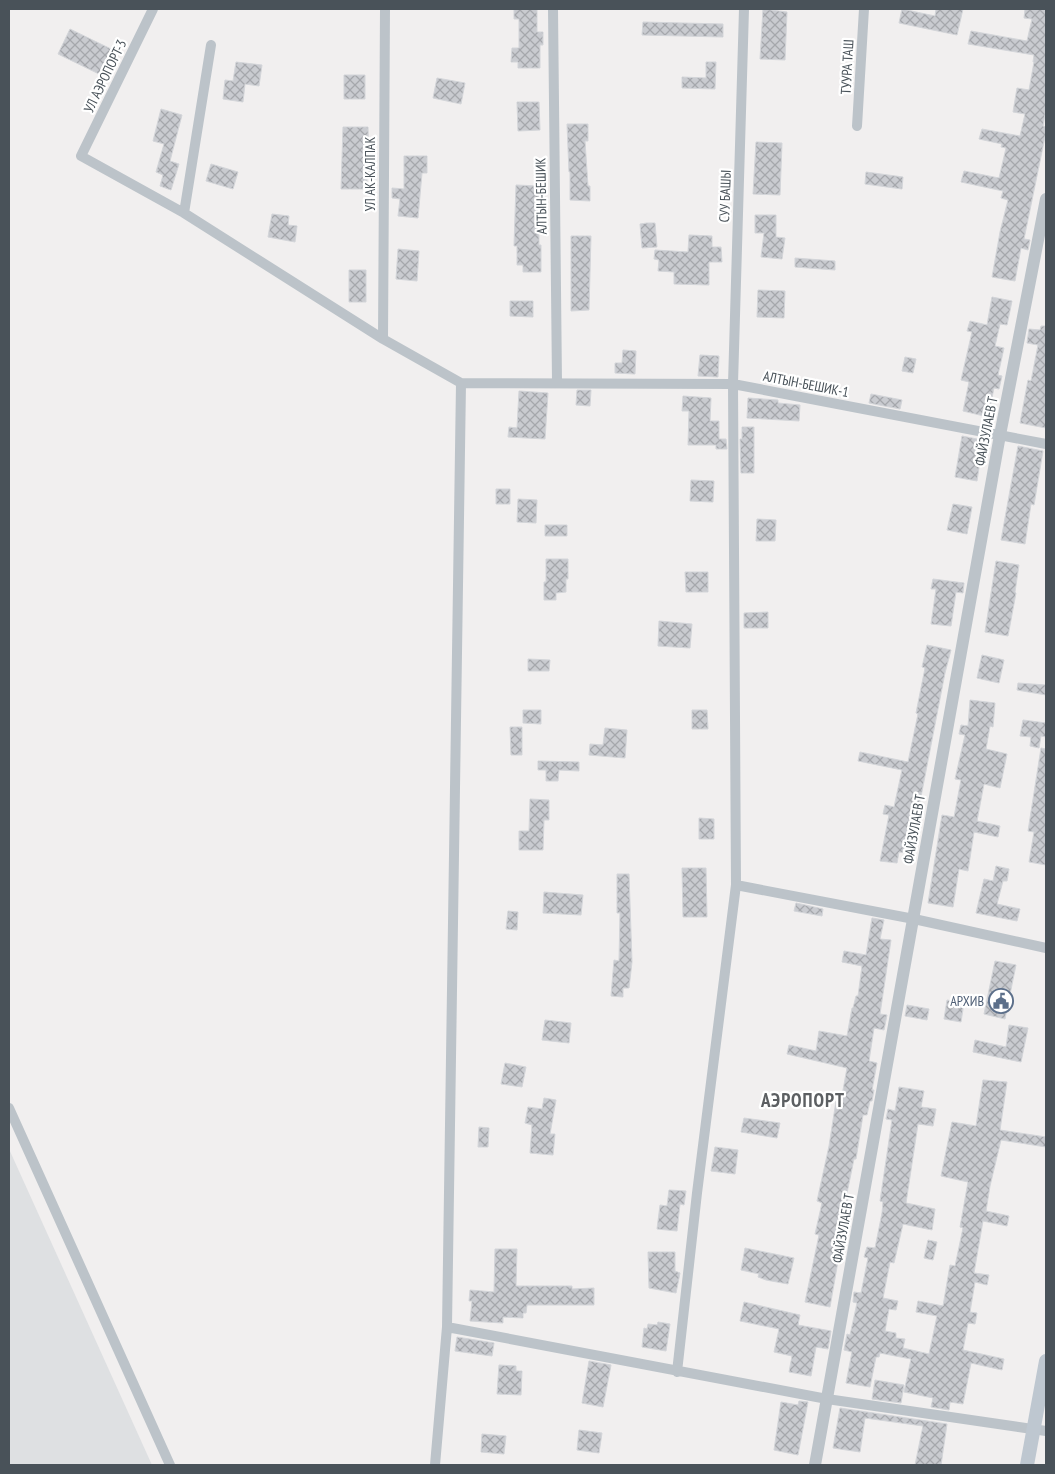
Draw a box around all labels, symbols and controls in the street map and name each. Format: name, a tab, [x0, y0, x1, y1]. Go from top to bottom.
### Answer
street label: УЛ АЭРОПОРТ-3	[80, 37, 130, 115]
street label: ТУУРА ТАШ	[837, 39, 857, 95]
street label: УЛ АК-КАЛПАК	[361, 137, 379, 211]
street label: АЛТЫН-БЕШИК	[531, 157, 551, 234]
street label: СУУ БАШЫ	[715, 169, 735, 223]
street label: АЛТЫН-БЕШИК-1	[762, 367, 850, 401]
street label: ФАЙЗУЛАЕВ Т	[970, 394, 1002, 467]
street label: ФАЙЗУЛАЕВ Т	[899, 792, 929, 865]
public building icon: АРХИВ	[988, 988, 1014, 1014]
place label: АРХИВ	[950, 992, 984, 1010]
district label: АЭРОПОРТ	[760, 1088, 845, 1112]
street label: ФАЙЗУЛАЕВ Т	[828, 1191, 858, 1264]

